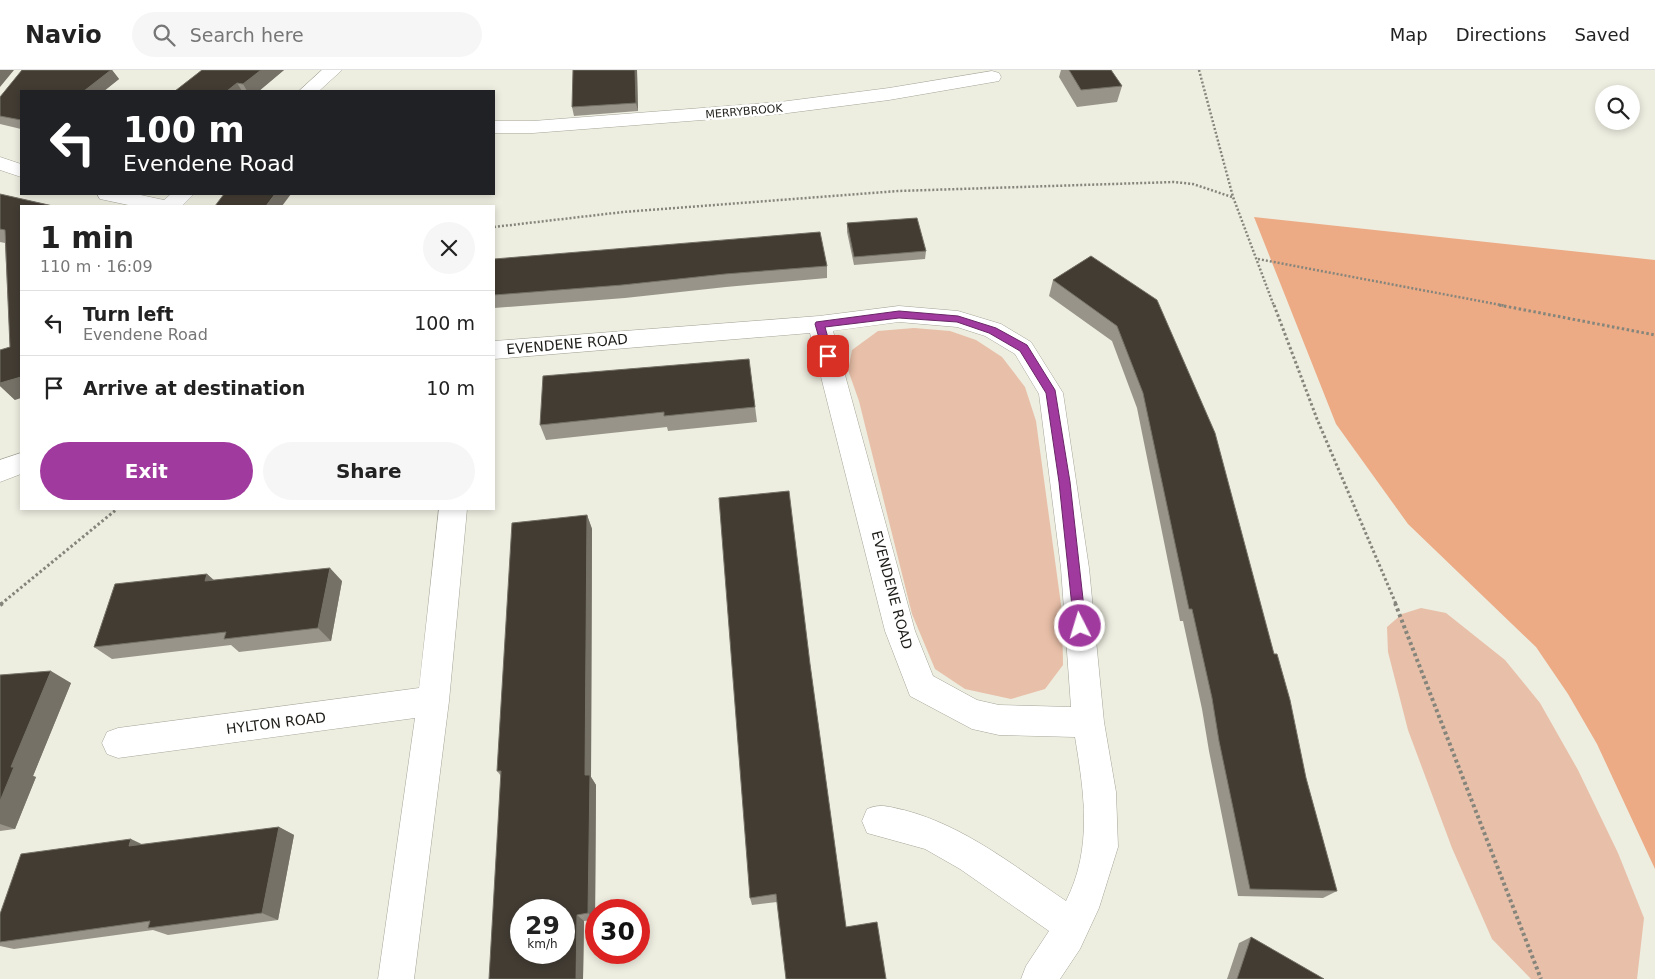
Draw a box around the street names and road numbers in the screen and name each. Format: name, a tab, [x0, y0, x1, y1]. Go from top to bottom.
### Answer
street label: MERRYBROOK	[705, 102, 784, 121]
street label: EVENDENE ROAD	[506, 331, 628, 357]
street label: EVENDENE ROAD	[868, 529, 916, 651]
street label: HYLTON ROAD	[225, 709, 327, 737]

